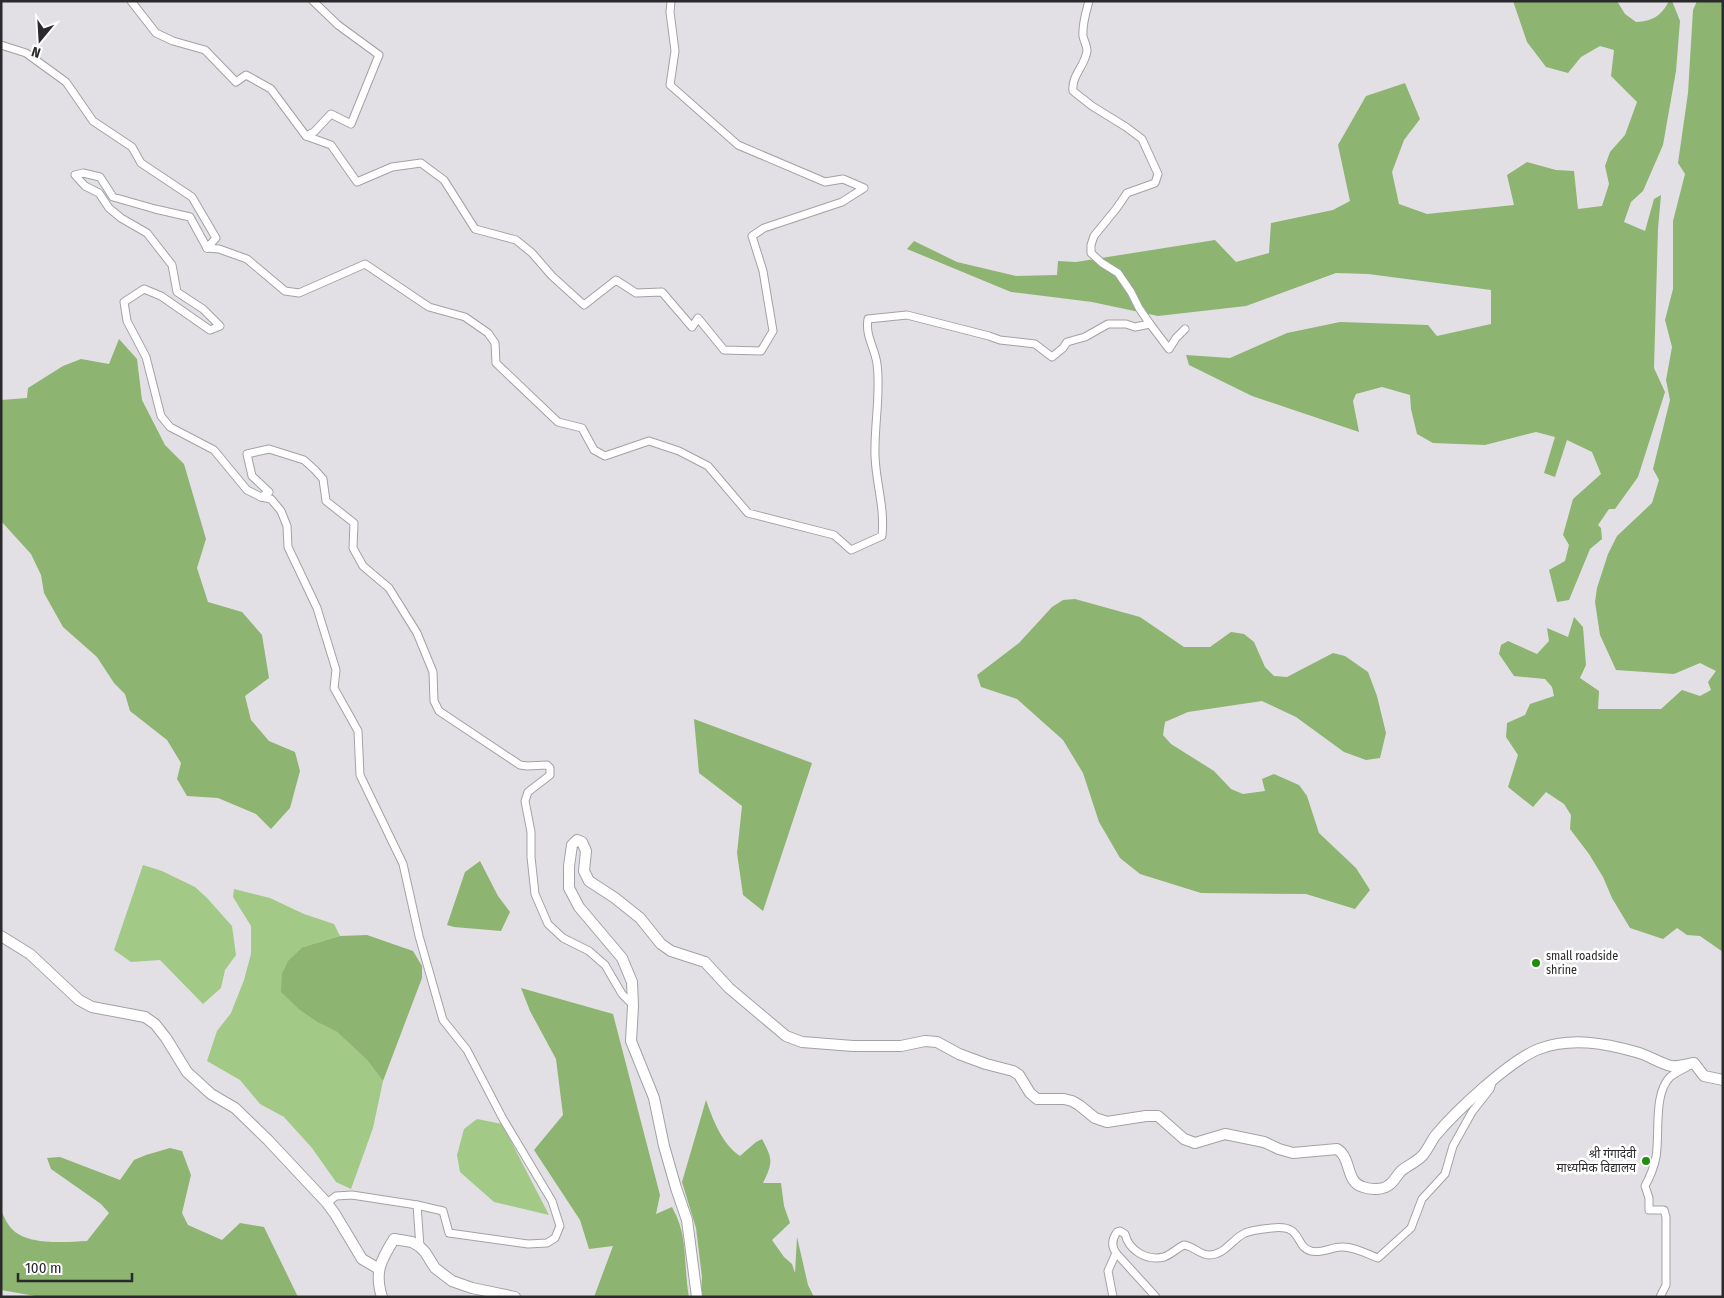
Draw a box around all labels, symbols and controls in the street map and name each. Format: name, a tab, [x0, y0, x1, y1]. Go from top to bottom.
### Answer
north arrow	[15, 15, 65, 65]
text: N	[30, 43, 43, 61]
place label: small roadside shrine	[1546, 949, 1618, 977]
marker: small roadside shrine	[1530, 957, 1542, 969]
place label: श्री गंगादेवी माध्यमिक विद्यालय	[1556, 1146, 1637, 1175]
marker: श्री गंगादेवी माध्यमिक विद्यालय	[1640, 1155, 1652, 1167]
scale bar	[18, 1250, 131, 1282]
text: 100 m	[25, 1259, 62, 1277]

